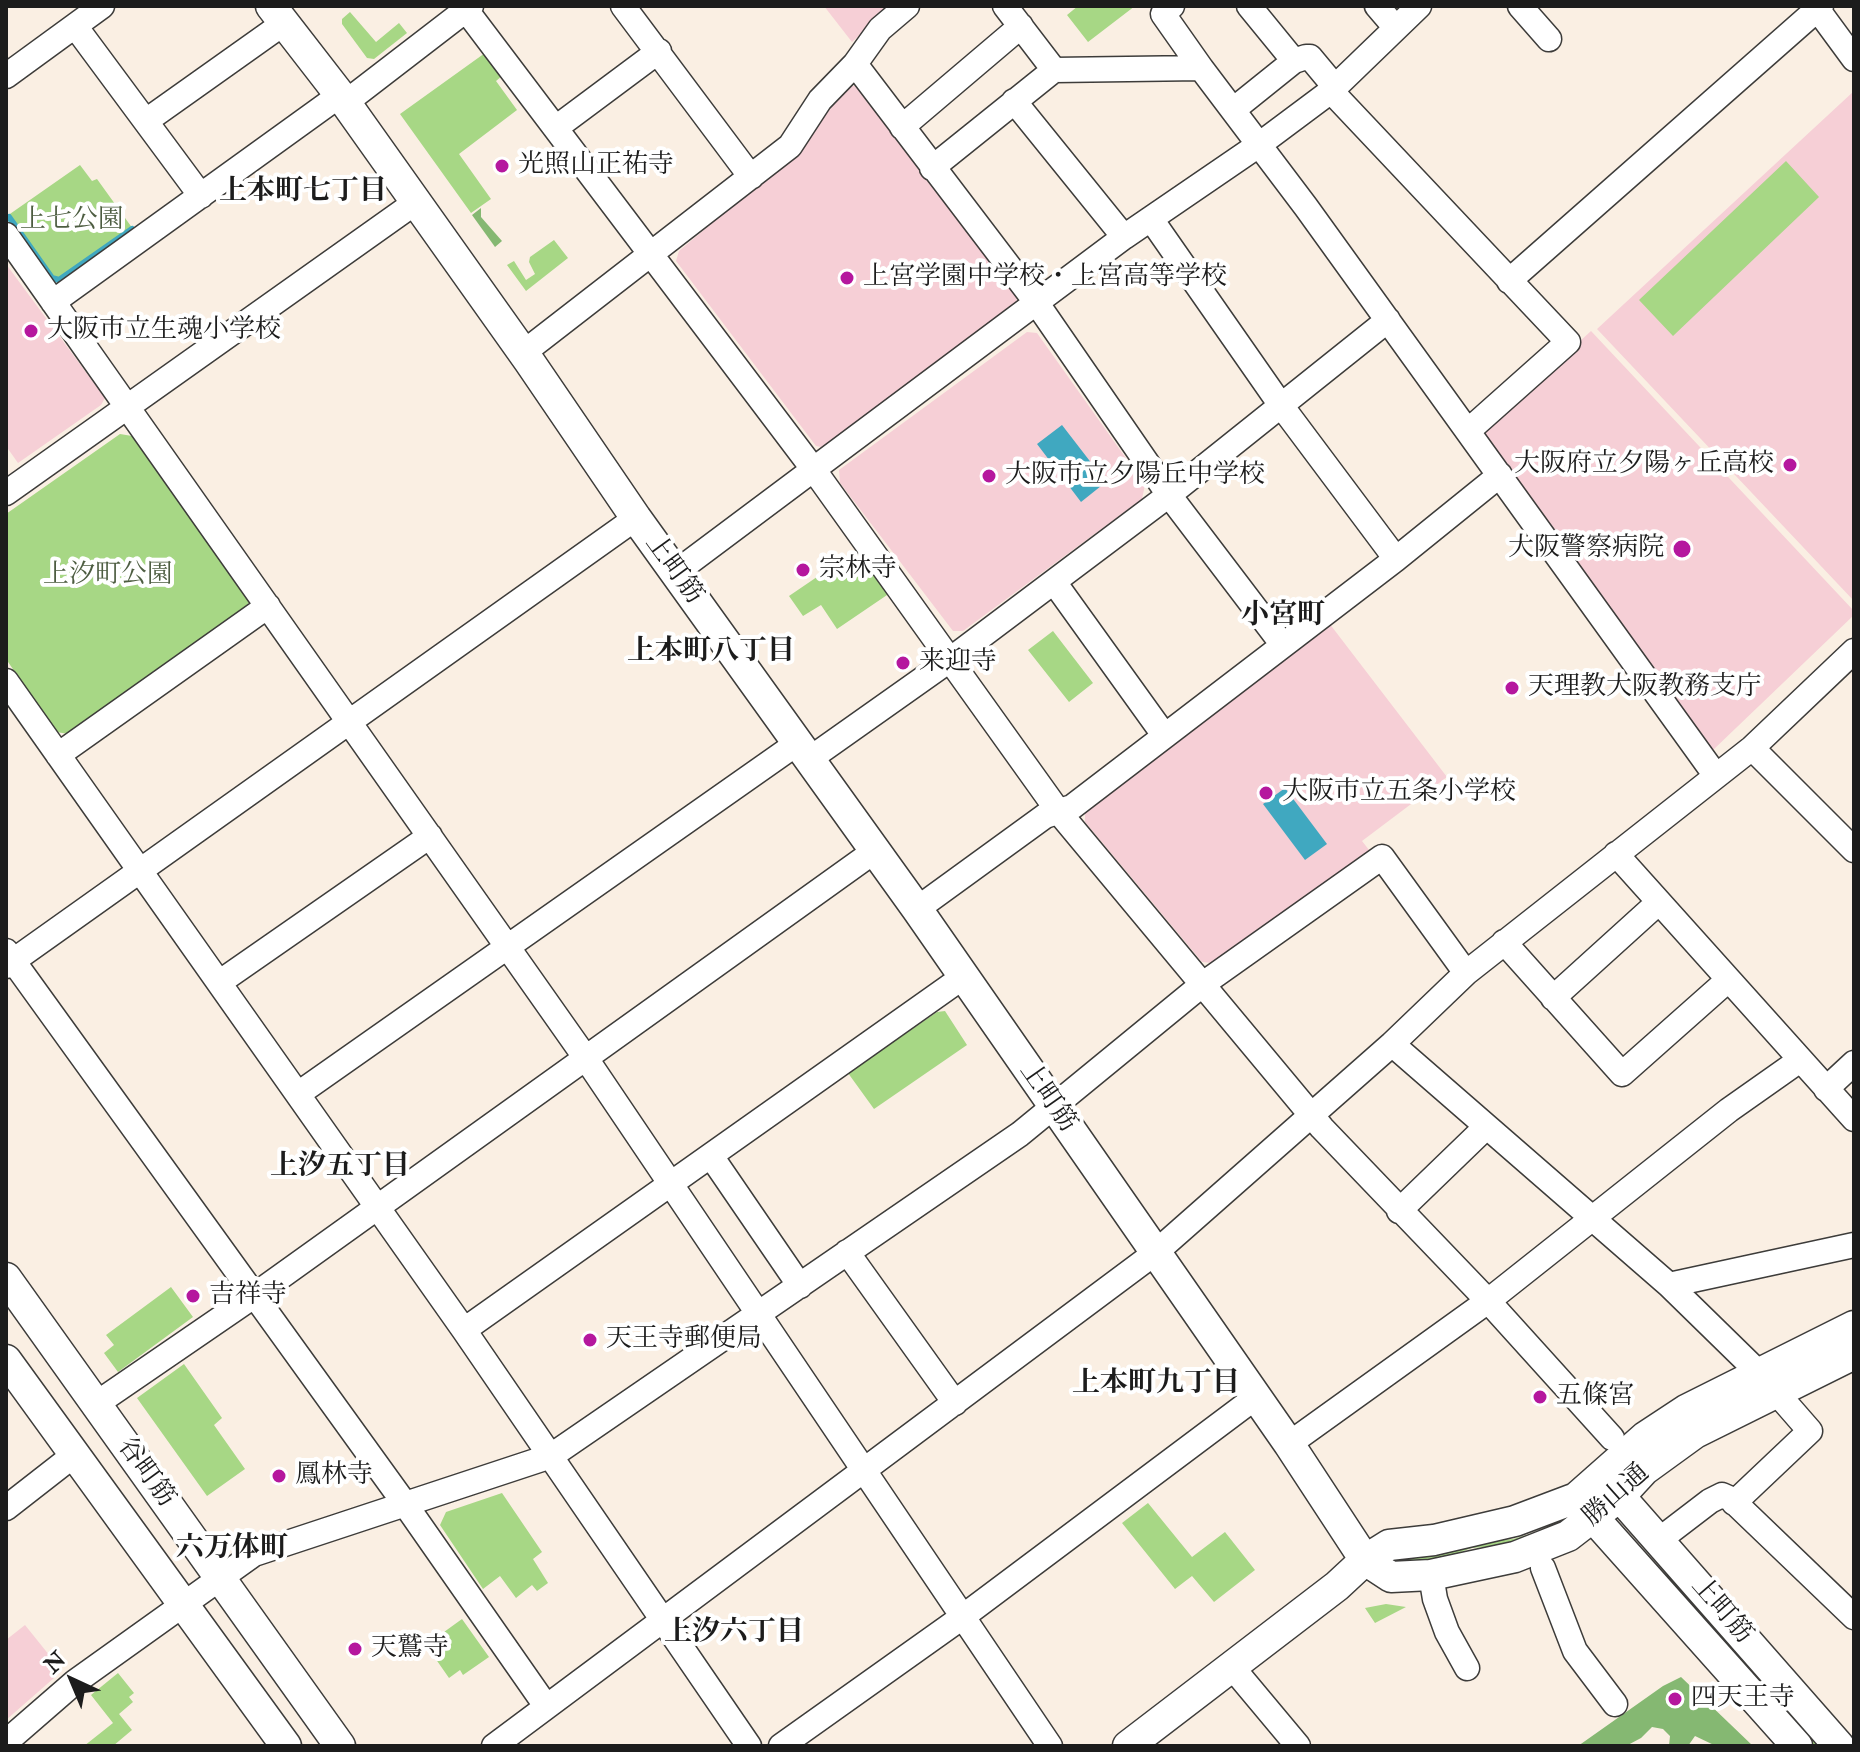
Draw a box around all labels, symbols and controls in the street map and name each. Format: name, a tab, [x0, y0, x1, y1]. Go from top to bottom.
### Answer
place label: 光照山正祐寺	[518, 150, 674, 182]
marker: 光照山正祐寺	[493, 157, 511, 175]
district label: 上本町七丁目	[219, 176, 387, 210]
park label: 上七公園	[20, 205, 124, 237]
place label: 上宮学園中学校・上宮高等学校	[863, 262, 1227, 294]
marker: 上宮学園中学校・上宮高等学校	[838, 269, 856, 287]
place label: 大阪市立生魂小学校	[47, 315, 281, 347]
marker: 大阪市立生魂小学校	[22, 322, 40, 340]
place label: 大阪府立夕陽ヶ丘高校	[1514, 449, 1774, 481]
marker: 大阪府立夕陽ヶ丘高校	[1781, 456, 1799, 474]
place label: 大阪市立夕陽丘中学校	[1005, 460, 1265, 492]
marker: 大阪市立夕陽丘中学校	[980, 467, 998, 485]
street label: 上町筋	[637, 529, 709, 611]
place label: 大阪警察病院	[1508, 533, 1664, 565]
marker: 大阪警察病院	[1671, 538, 1693, 560]
place label: 宗林寺	[819, 554, 897, 586]
park label: 上汐町公園	[43, 560, 173, 592]
marker: 宗林寺	[794, 561, 812, 579]
district label: 小宮町	[1241, 600, 1325, 634]
district label: 上本町八丁目	[627, 636, 795, 670]
place label: 来迎寺	[919, 647, 997, 679]
marker: 来迎寺	[894, 654, 912, 672]
place label: 天理教大阪教務支庁	[1528, 672, 1762, 704]
marker: 天理教大阪教務支庁	[1503, 679, 1521, 697]
place label: 大阪市立五条小学校	[1282, 777, 1516, 809]
marker: 大阪市立五条小学校	[1257, 784, 1275, 802]
street label: 上町筋	[1012, 1057, 1082, 1139]
district label: 上汐五丁目	[270, 1151, 410, 1185]
place label: 吉祥寺	[209, 1280, 287, 1312]
marker: 吉祥寺	[184, 1287, 202, 1305]
place label: 天王寺郵便局	[606, 1324, 762, 1356]
marker: 天王寺郵便局	[581, 1331, 599, 1349]
district label: 上本町九丁目	[1072, 1368, 1240, 1402]
place label: 五條宮	[1556, 1381, 1634, 1413]
marker: 五條宮	[1531, 1388, 1549, 1406]
street label: 谷町筋	[109, 1432, 181, 1514]
street label: 勝山通	[1578, 1458, 1656, 1534]
place label: 鳳林寺	[295, 1460, 373, 1492]
marker: 鳳林寺	[270, 1467, 288, 1485]
district label: 六万体町	[176, 1533, 288, 1567]
street label: 上町筋	[1684, 1571, 1758, 1651]
district label: 上汐六丁目	[664, 1617, 804, 1651]
place label: 天鷲寺	[371, 1633, 449, 1665]
north arrow	[32, 1640, 112, 1720]
marker: 天鷲寺	[346, 1640, 364, 1658]
text: N	[39, 1646, 72, 1680]
place label: 四天王寺	[1691, 1683, 1795, 1715]
marker: 四天王寺	[1666, 1690, 1684, 1708]

